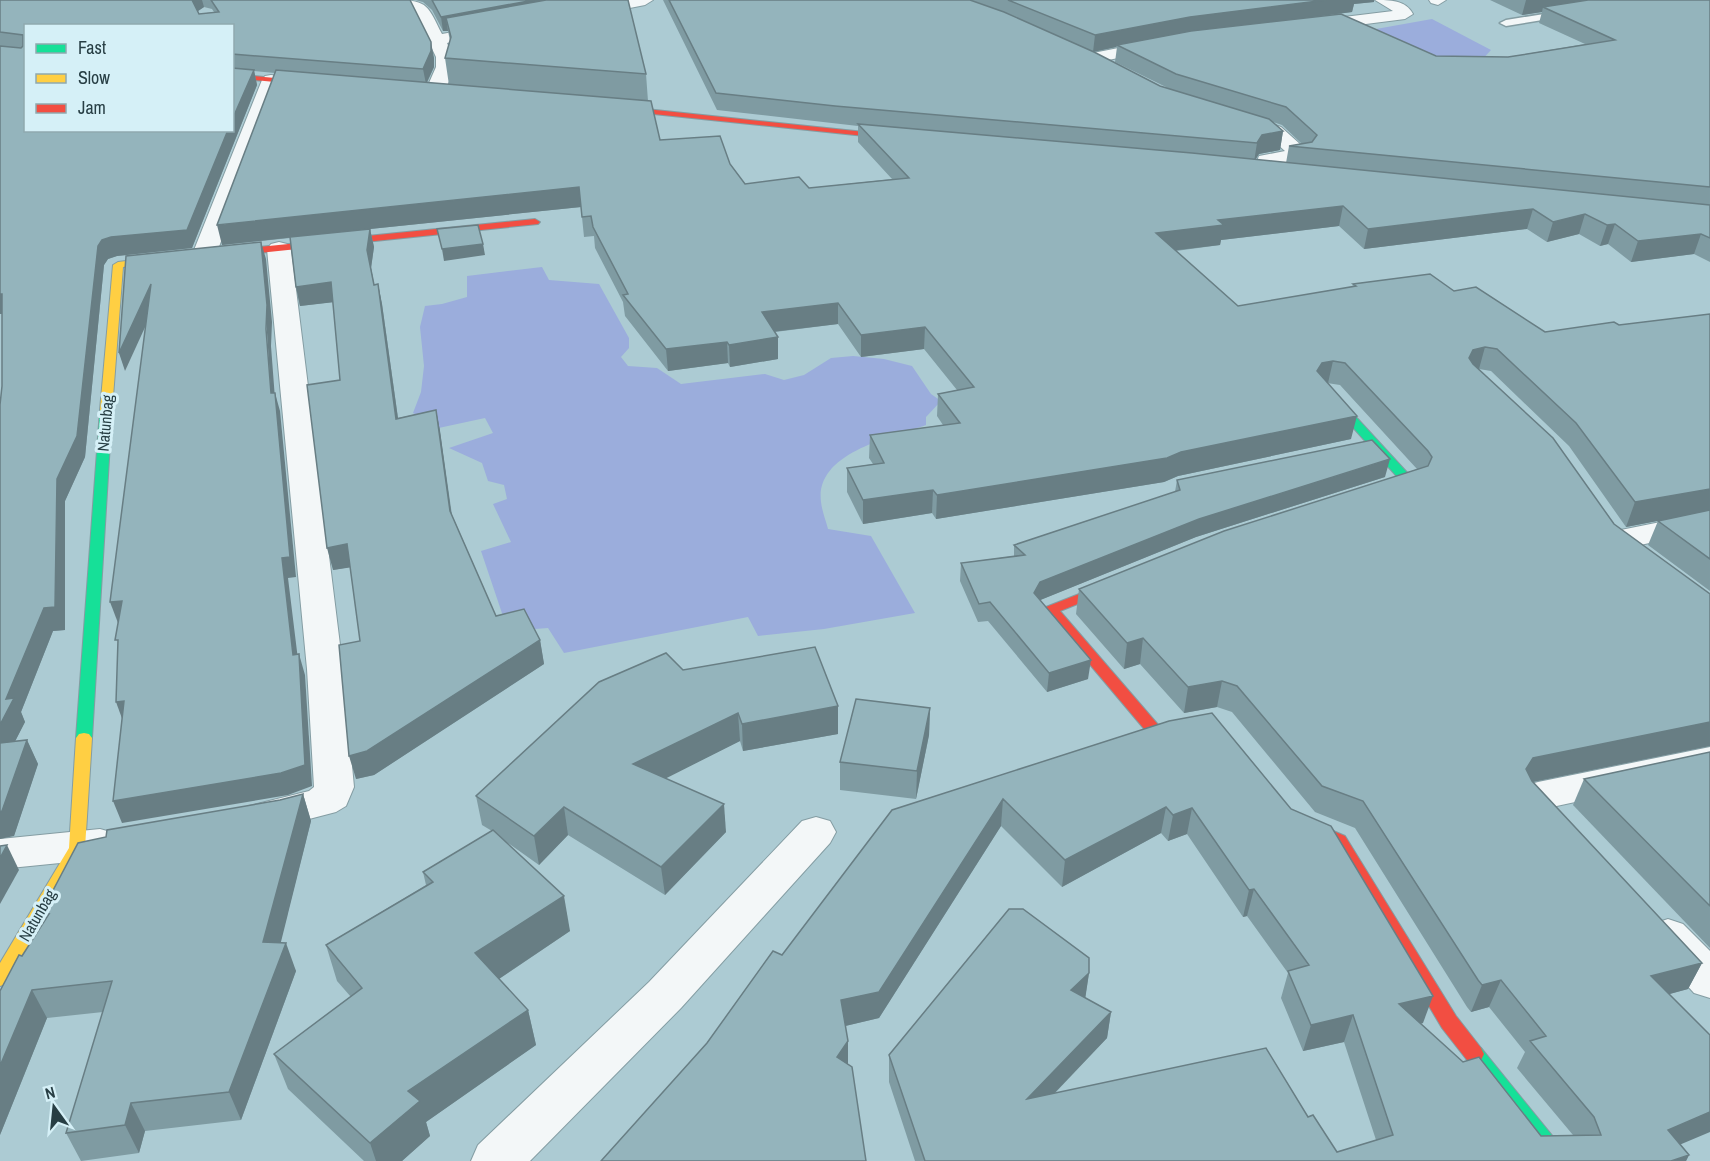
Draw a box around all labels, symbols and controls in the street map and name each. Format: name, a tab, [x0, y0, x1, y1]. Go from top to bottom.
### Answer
legend	[24, 24, 234, 132]
text: Fast	[78, 35, 106, 60]
text: Slow	[78, 65, 110, 90]
text: Jam	[78, 95, 106, 120]
street label: Natunbag	[92, 393, 118, 452]
street label: Natunbag	[13, 884, 61, 945]
north arrow	[24, 1077, 84, 1137]
text: N	[43, 1081, 58, 1104]

